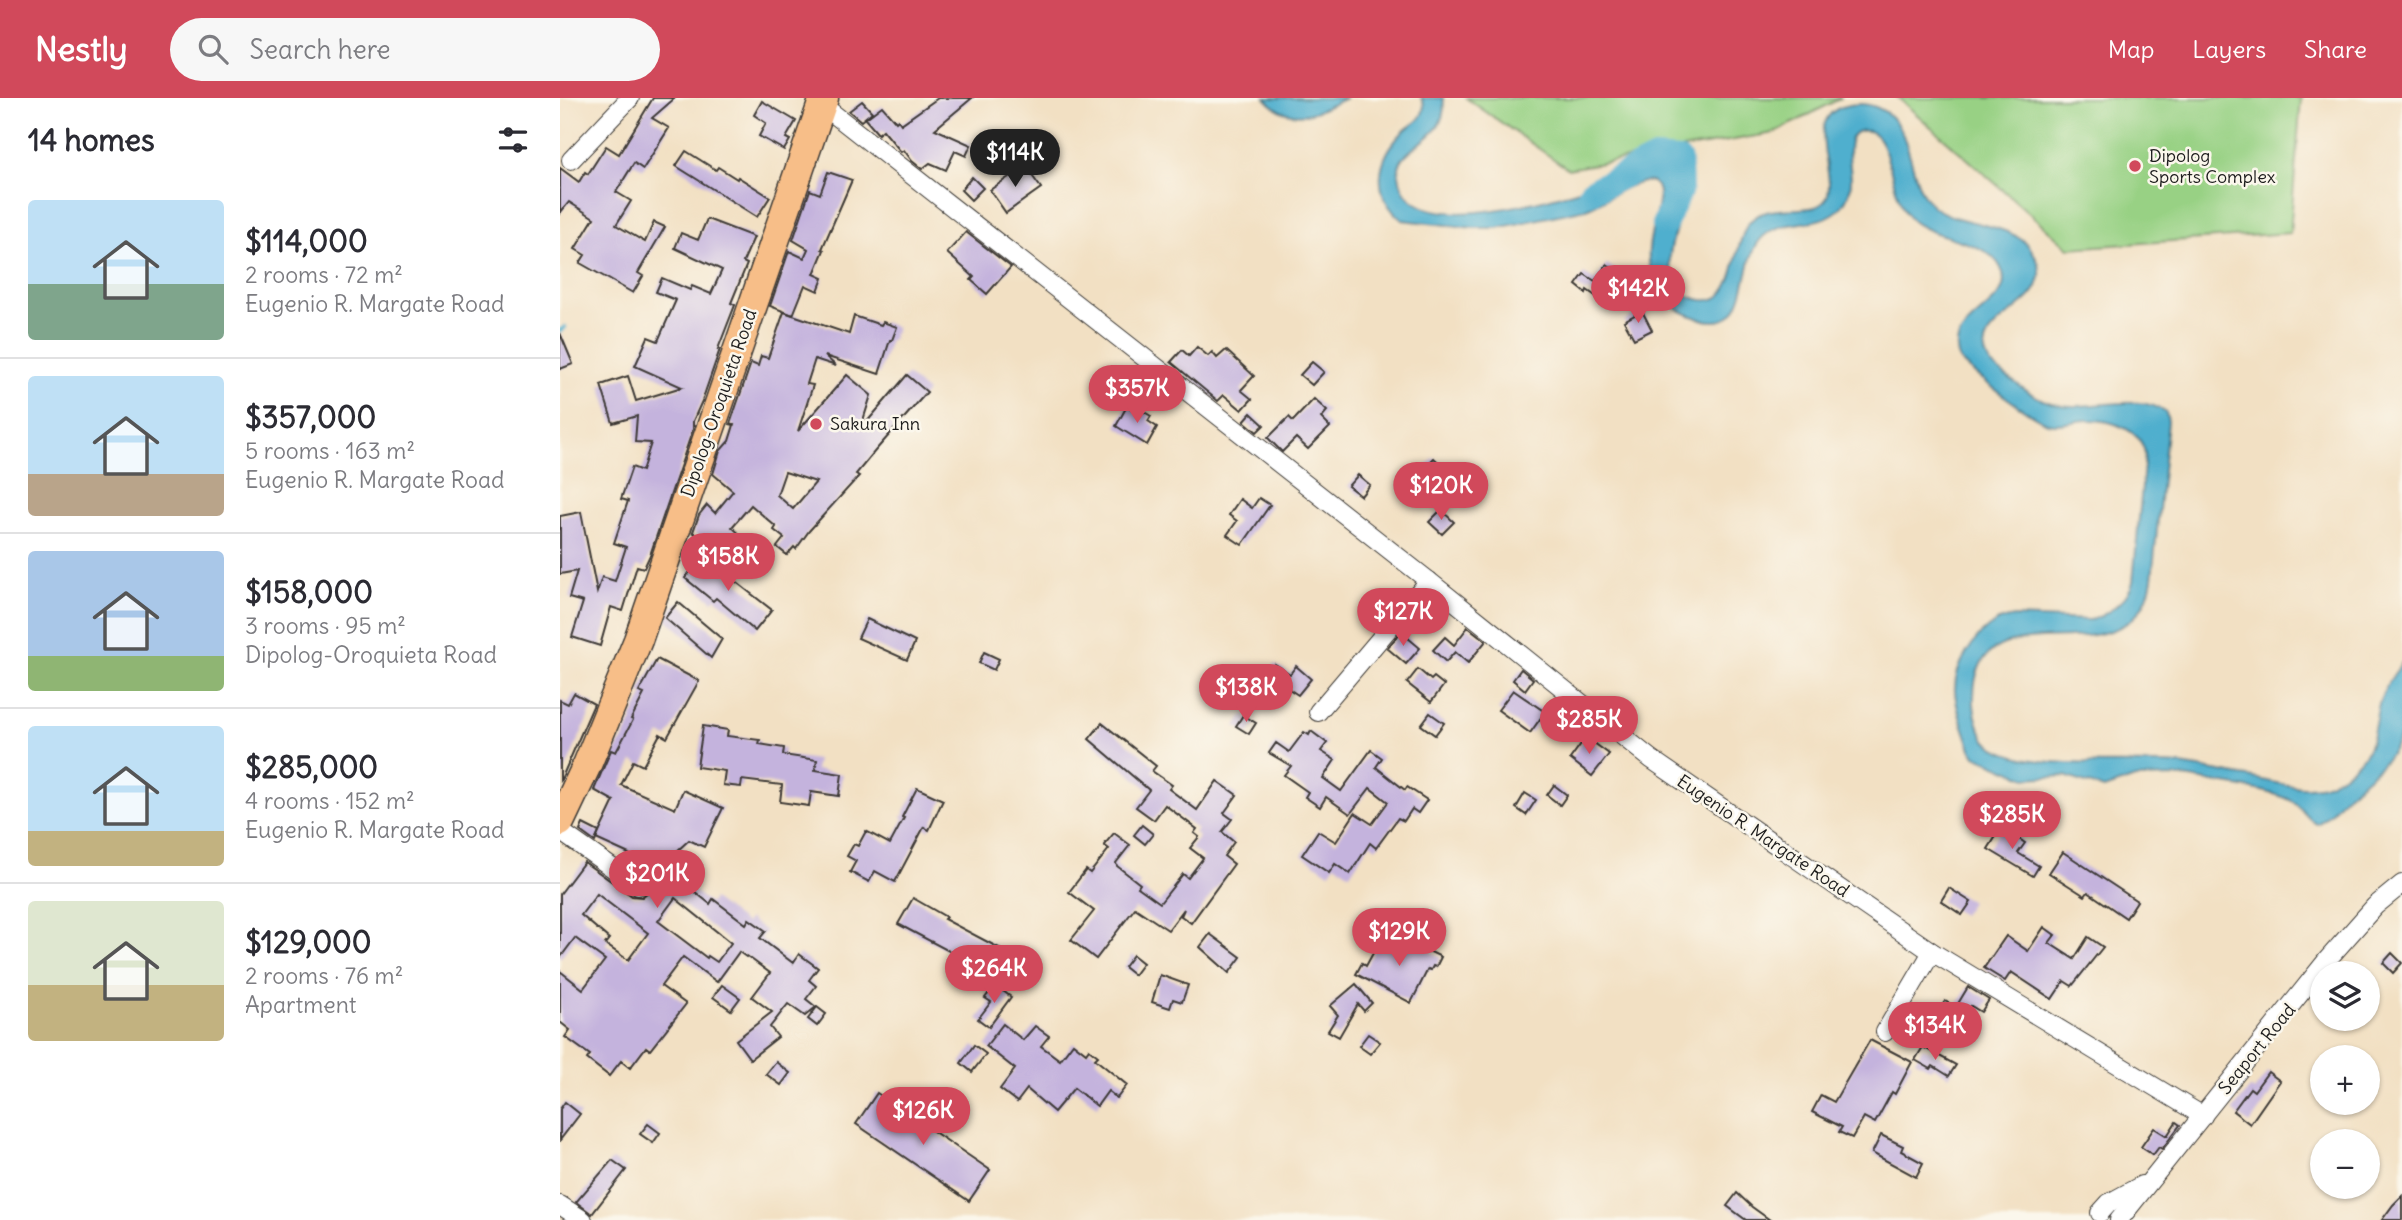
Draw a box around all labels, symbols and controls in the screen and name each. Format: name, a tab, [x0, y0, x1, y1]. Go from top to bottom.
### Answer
search box	[170, 18, 660, 81]
text: Nestly	[35, 28, 128, 70]
icon: search	[194, 30, 232, 68]
text: Search here	[250, 33, 391, 66]
text: Map	[2108, 34, 2154, 64]
text: Layers	[2192, 34, 2266, 64]
text: Share	[2304, 34, 2367, 64]
text: 14 homes	[28, 121, 155, 159]
icon: filters	[494, 121, 532, 159]
pin: $114K	[966, 130, 1064, 189]
text: $114K	[986, 137, 1044, 166]
place label: Dipolog Sports Complex	[2149, 144, 2276, 188]
marker: Dipolog Sports Complex	[2127, 158, 2143, 174]
text: $114,000	[245, 222, 368, 260]
icon: home	[84, 228, 168, 312]
text: 2 rooms · 72 m²	[245, 260, 403, 289]
pin: $142K	[1589, 266, 1687, 325]
text: $142K	[1607, 273, 1669, 302]
text: Eugenio R. Margate Road	[245, 289, 504, 318]
street label: Dipolog-Oroquieta Road	[676, 305, 762, 500]
pin: $357K	[1088, 366, 1186, 425]
text: $357K	[1105, 373, 1169, 402]
text: $357,000	[245, 398, 376, 436]
icon: home	[84, 404, 168, 488]
place label: Sakura Inn	[830, 412, 920, 435]
marker: Sakura Inn	[808, 416, 824, 432]
text: 5 rooms · 163 m²	[245, 436, 415, 465]
pin: $120K	[1392, 462, 1490, 522]
text: Eugenio R. Margate Road	[245, 465, 504, 494]
text: $120K	[1409, 470, 1473, 499]
pin: $158K	[679, 533, 777, 593]
text: $158K	[697, 541, 759, 570]
text: $158,000	[245, 573, 373, 611]
icon: home	[84, 579, 168, 663]
pin: $127K	[1354, 588, 1452, 648]
text: $127K	[1373, 596, 1433, 625]
text: 3 rooms · 95 m²	[245, 611, 406, 640]
text: Dipolog-Oroquieta Road	[245, 640, 497, 669]
pin: $138K	[1197, 664, 1295, 724]
text: $138K	[1215, 672, 1277, 701]
pin: $285K	[1540, 696, 1638, 756]
text: $285K	[1556, 704, 1622, 733]
text: $285,000	[245, 748, 378, 786]
icon: home	[84, 754, 168, 838]
street label: Eugenio R. Margate Road	[1673, 769, 1854, 902]
text: 4 rooms · 152 m²	[245, 786, 415, 815]
pin: $285K	[1963, 792, 2061, 851]
text: $285K	[1979, 799, 2045, 828]
text: Eugenio R. Margate Road	[245, 815, 504, 844]
pin: $201K	[608, 850, 706, 910]
text: $201K	[625, 858, 689, 887]
pin: $129K	[1350, 908, 1448, 968]
text: $129K	[1368, 916, 1430, 945]
text: $129,000	[245, 923, 372, 961]
icon: home	[84, 929, 168, 1013]
pin: $264K	[945, 946, 1043, 1005]
text: $264K	[961, 953, 1027, 982]
text: 2 rooms · 76 m²	[245, 961, 403, 990]
map controls	[2310, 961, 2380, 1199]
button: layers	[2310, 961, 2380, 1031]
text: Apartment	[245, 990, 357, 1019]
street label: Seaport Road	[2213, 998, 2301, 1099]
pin: $134K	[1886, 1002, 1984, 1062]
text: $134K	[1904, 1010, 1966, 1039]
button: +	[2310, 1045, 2380, 1115]
pin: $126K	[874, 1088, 972, 1147]
text: $126K	[892, 1095, 954, 1124]
button: −	[2310, 1129, 2380, 1199]

